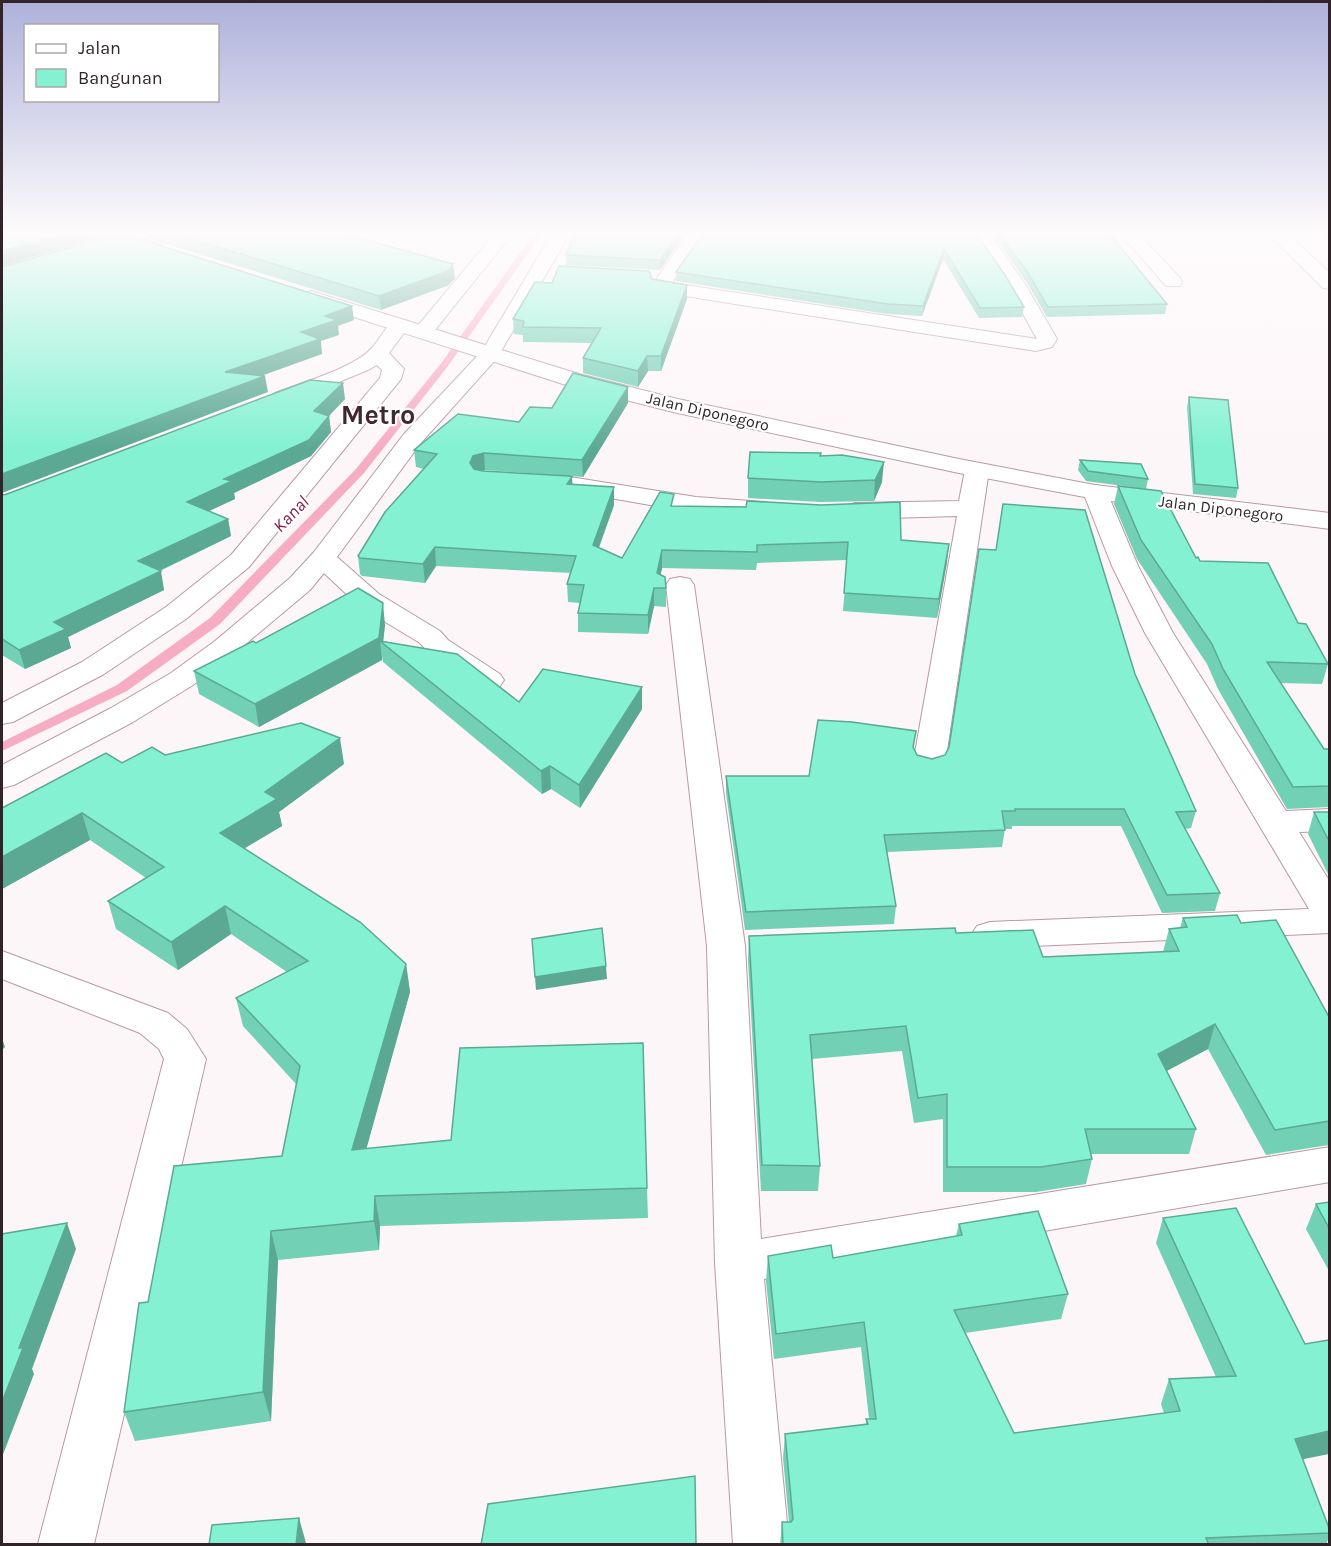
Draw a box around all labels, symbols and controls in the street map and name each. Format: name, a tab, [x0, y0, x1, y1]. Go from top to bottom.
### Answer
legend	[24, 24, 219, 102]
text: Jalan	[78, 37, 121, 59]
text: Bangunan	[78, 67, 163, 89]
street label: Jalan Diponegoro	[645, 388, 771, 435]
district label: Metro	[341, 399, 415, 431]
water label: Kanal	[268, 491, 314, 537]
street label: Jalan Diponegoro	[1157, 491, 1284, 526]

